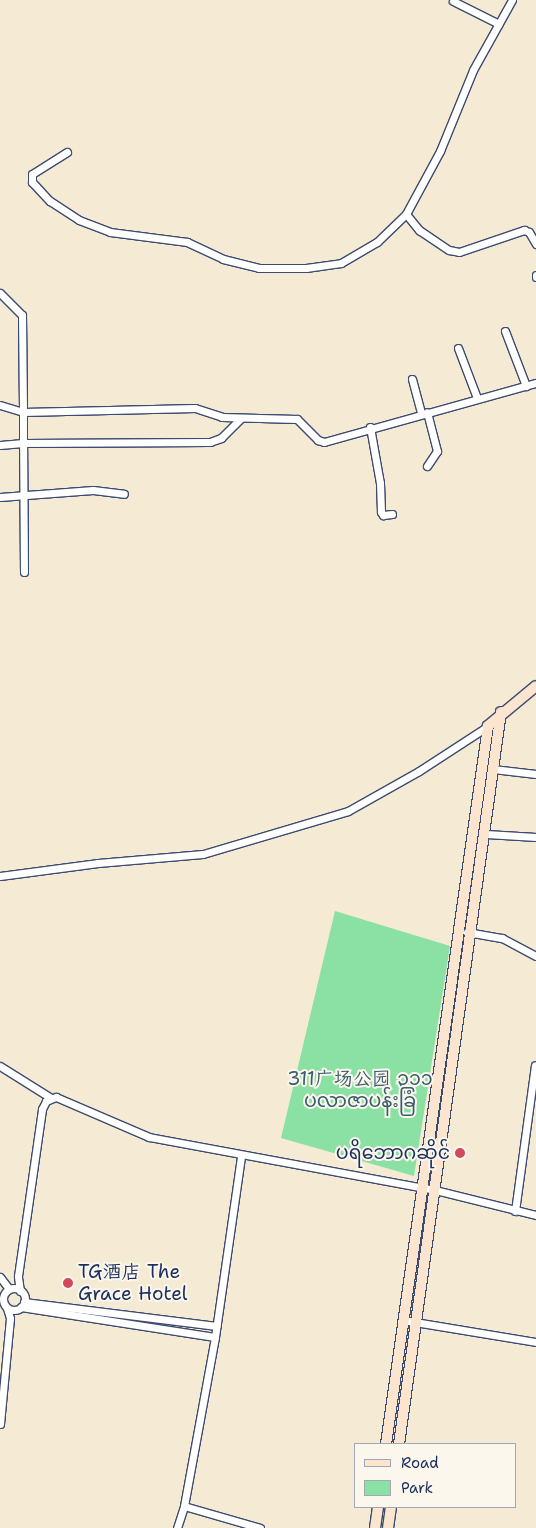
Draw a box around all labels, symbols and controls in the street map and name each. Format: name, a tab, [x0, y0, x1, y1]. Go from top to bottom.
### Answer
park label: 311广场公园 ၃၁၁ ပလာဇာပန်းခြံ	[287, 1068, 433, 1112]
place label: ပရိဘောဂဆိုင်	[336, 1142, 450, 1164]
marker: ပရိဘောဂဆိုင်	[454, 1147, 466, 1159]
place label: TG酒店 The Grace Hotel	[78, 1261, 187, 1305]
marker: TG酒店 The Grace Hotel	[62, 1277, 74, 1289]
legend	[354, 1443, 516, 1508]
text: Road	[401, 1453, 439, 1473]
text: Park	[401, 1478, 433, 1498]

